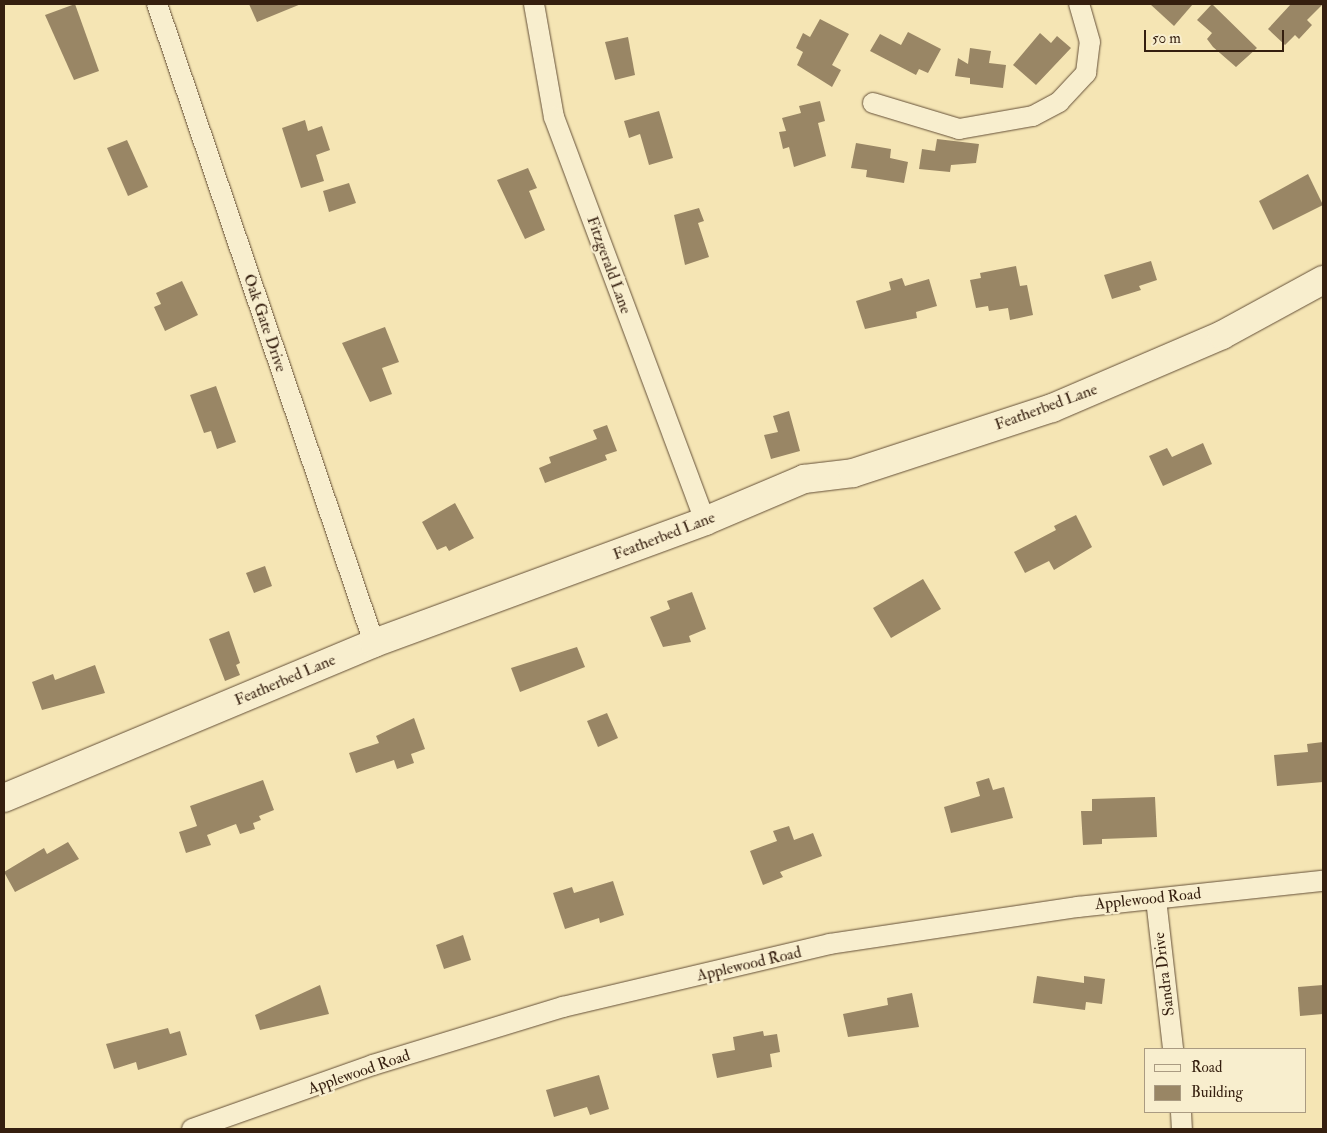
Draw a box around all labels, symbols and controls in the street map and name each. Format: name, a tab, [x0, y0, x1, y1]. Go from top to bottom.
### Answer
scale bar	[1147, 20, 1287, 52]
text: 50 m	[1152, 29, 1181, 48]
street label: Fitzgerald Lane	[582, 214, 636, 316]
street label: Oak Gate Drive	[239, 271, 291, 375]
street label: Featherbed Lane	[992, 380, 1100, 434]
street label: Featherbed Lane	[610, 508, 718, 564]
street label: Featherbed Lane	[232, 650, 338, 710]
street label: Applewood Road	[1094, 884, 1202, 914]
street label: Sandra Drive	[1149, 931, 1179, 1017]
street label: Applewood Road	[695, 943, 803, 985]
street label: Applewood Road	[305, 1046, 413, 1098]
legend	[1144, 1048, 1307, 1113]
text: Road	[1191, 1058, 1222, 1077]
text: Building	[1191, 1083, 1243, 1102]

